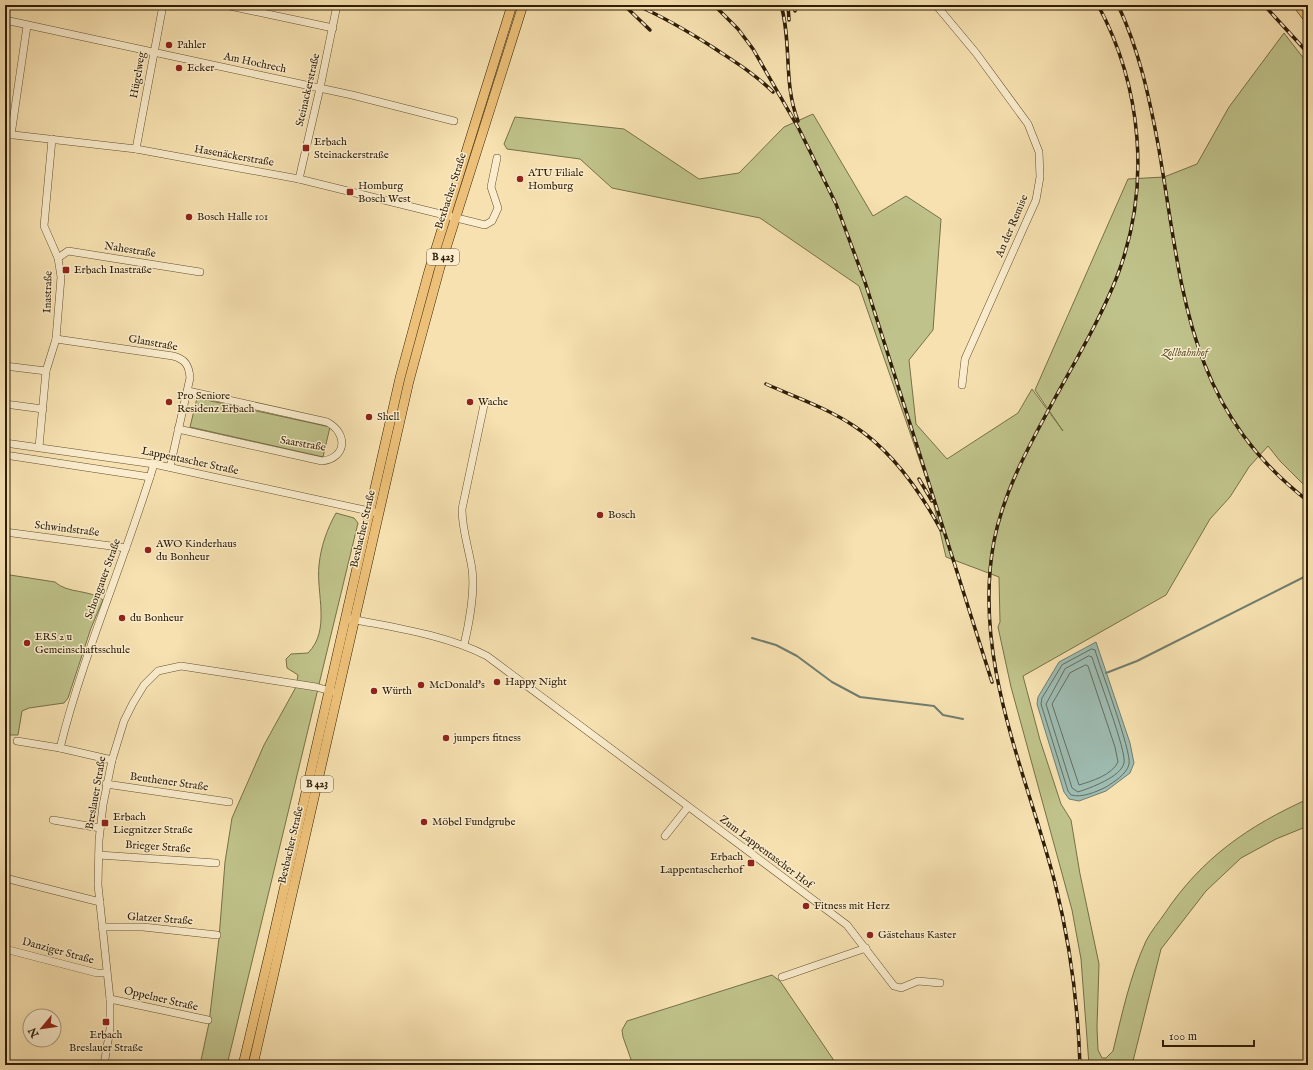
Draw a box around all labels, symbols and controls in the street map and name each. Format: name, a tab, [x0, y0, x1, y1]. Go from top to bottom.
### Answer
place label: Pahler	[177, 38, 206, 52]
marker: Pahler	[164, 40, 174, 50]
street label: Am Hochrech	[221, 49, 288, 77]
street label: Hügelweg	[127, 50, 149, 99]
street label: Steinackerstraße	[293, 52, 323, 128]
place label: Ecker	[187, 61, 214, 75]
marker: Ecker	[174, 63, 184, 73]
place label: Erbach Steinackerstraße	[314, 135, 389, 162]
street label: Hasenäckerstraße	[193, 142, 275, 170]
marker: Erbach Steinackerstraße	[301, 143, 311, 153]
street label: Bexbacher Straße	[432, 151, 470, 231]
place label: ATU Filiale Homburg	[527, 166, 584, 193]
marker: ATU Filiale Homburg	[515, 174, 525, 184]
place label: Homburg Bosch West	[358, 179, 411, 206]
marker: Homburg Bosch West	[345, 187, 355, 197]
street label: An der Remise	[992, 193, 1031, 260]
place label: Bosch Halle 101	[197, 210, 268, 224]
marker: Bosch Halle 101	[184, 212, 194, 222]
street label: Nahestraße	[103, 239, 157, 261]
road number: B 423	[427, 249, 459, 265]
place label: Erbach Inastraße	[74, 263, 152, 277]
marker: Erbach Inastraße	[61, 265, 71, 275]
street label: Inastraße	[40, 271, 56, 313]
street label: Glanstraße	[127, 332, 179, 354]
park label: Zollbahnhof	[1161, 346, 1211, 361]
place label: Pro Seniore Residenz Erbach	[177, 389, 254, 416]
place label: Wache	[478, 395, 508, 409]
marker: Pro Seniore Residenz Erbach	[164, 397, 174, 407]
marker: Wache	[465, 397, 475, 407]
place label: Shell	[377, 410, 400, 424]
marker: Shell	[364, 412, 374, 422]
street label: Saarstraße	[279, 433, 327, 455]
street label: Lappentascher Straße	[140, 444, 240, 478]
street label: Bexbacher Straße	[347, 489, 379, 569]
place label: Bosch	[608, 508, 636, 522]
marker: Bosch	[595, 510, 605, 520]
street label: Schwindstraße	[34, 518, 100, 540]
street label: Schongauer Straße	[82, 537, 124, 621]
place label: AWO Kinderhaus du Bonheur	[155, 537, 237, 564]
marker: AWO Kinderhaus du Bonheur	[143, 545, 153, 555]
place label: du Bonheur	[130, 611, 184, 625]
marker: du Bonheur	[117, 613, 127, 623]
place label: ERS 2 u Gemeinschaftsschule	[35, 630, 130, 657]
marker: ERS 2 u Gemeinschaftsschule	[22, 638, 32, 648]
place label: Happy Night	[505, 675, 567, 689]
marker: Happy Night	[492, 677, 502, 687]
place label: McDonald's	[429, 678, 485, 692]
marker: McDonald's	[416, 680, 426, 690]
place label: Würth	[382, 684, 412, 698]
marker: Würth	[369, 686, 379, 696]
place label: jumpers fitness	[453, 731, 521, 745]
marker: jumpers fitness	[441, 733, 451, 743]
street label: Breslauer Straße	[83, 755, 109, 831]
street label: Beuthener Straße	[129, 770, 209, 794]
road number: B 423	[301, 776, 333, 792]
street label: Bexbacher Straße	[275, 805, 307, 885]
place label: Erbach Liegnitzer Straße	[113, 810, 193, 837]
street label: Zum Lappentascher Hof	[717, 812, 817, 893]
place label: Möbel Fundgrube	[432, 815, 516, 829]
marker: Möbel Fundgrube	[419, 817, 429, 827]
marker: Erbach Liegnitzer Straße	[100, 818, 110, 828]
street label: Brieger Straße	[125, 838, 191, 856]
place label: Erbach Lappentascherhof	[660, 850, 745, 877]
marker: Erbach Lappentascherhof	[746, 858, 756, 868]
place label: Fitness mit Herz	[814, 899, 890, 913]
marker: Fitness mit Herz	[801, 901, 811, 911]
street label: Glatzer Straße	[127, 910, 193, 928]
place label: Gästehaus Kaster	[878, 928, 956, 942]
marker: Gästehaus Kaster	[865, 930, 875, 940]
street label: Danziger Straße	[21, 935, 95, 967]
street label: Oppelner Straße	[123, 984, 199, 1014]
north arrow	[22, 1008, 62, 1048]
marker: Erbach Breslauer Straße	[101, 1017, 111, 1027]
scale bar	[1163, 1022, 1254, 1048]
text: N	[25, 1024, 43, 1041]
place label: Erbach Breslauer Straße	[69, 1028, 143, 1055]
text: 100 m	[1169, 1029, 1197, 1044]

